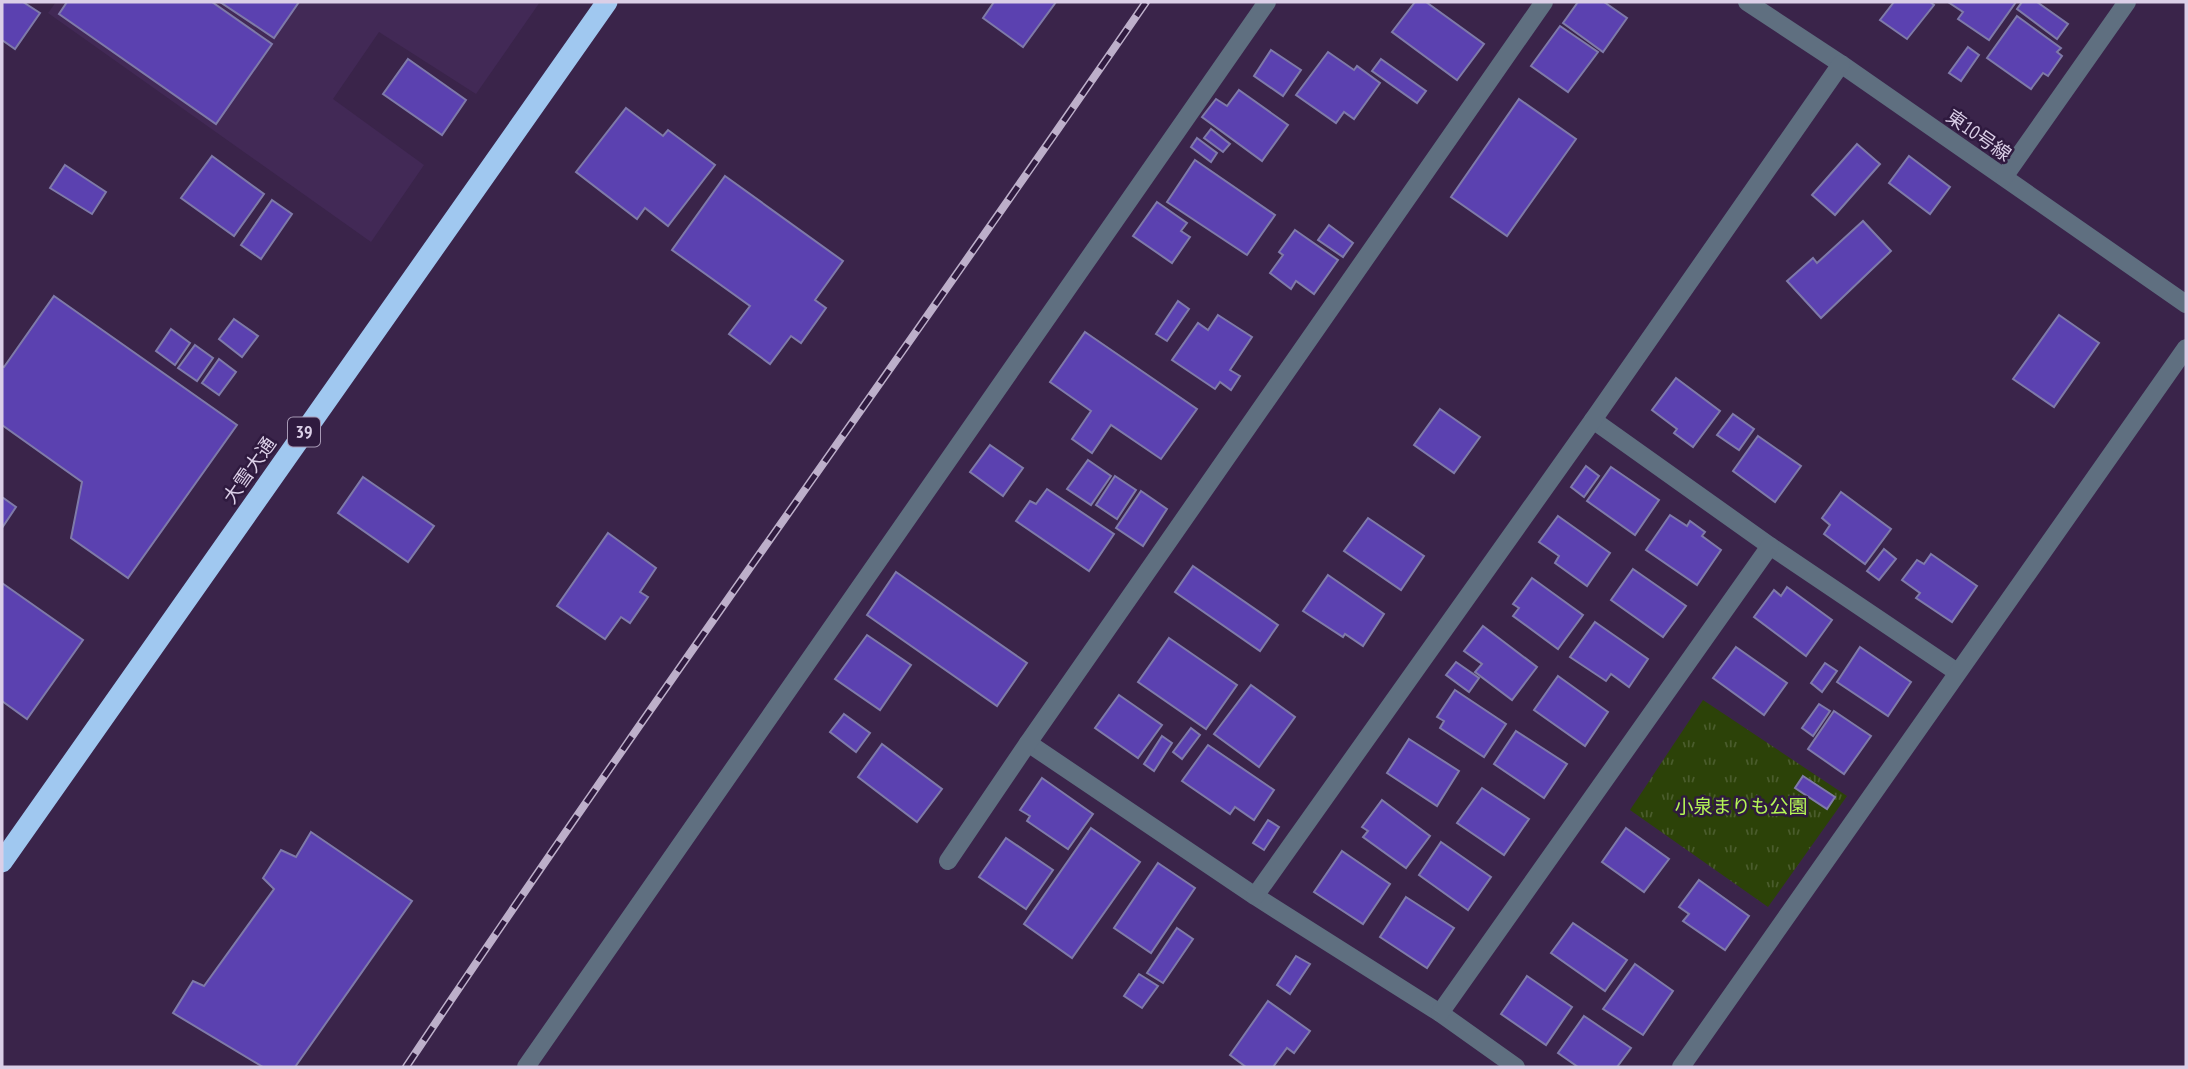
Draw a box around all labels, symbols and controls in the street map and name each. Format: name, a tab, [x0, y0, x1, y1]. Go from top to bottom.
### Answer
street label: 東10号線	[1942, 104, 2016, 166]
road number: 39	[288, 418, 320, 446]
street label: 大雪大通	[217, 432, 281, 508]
park label: 小泉まりも公園	[1674, 794, 1808, 818]

